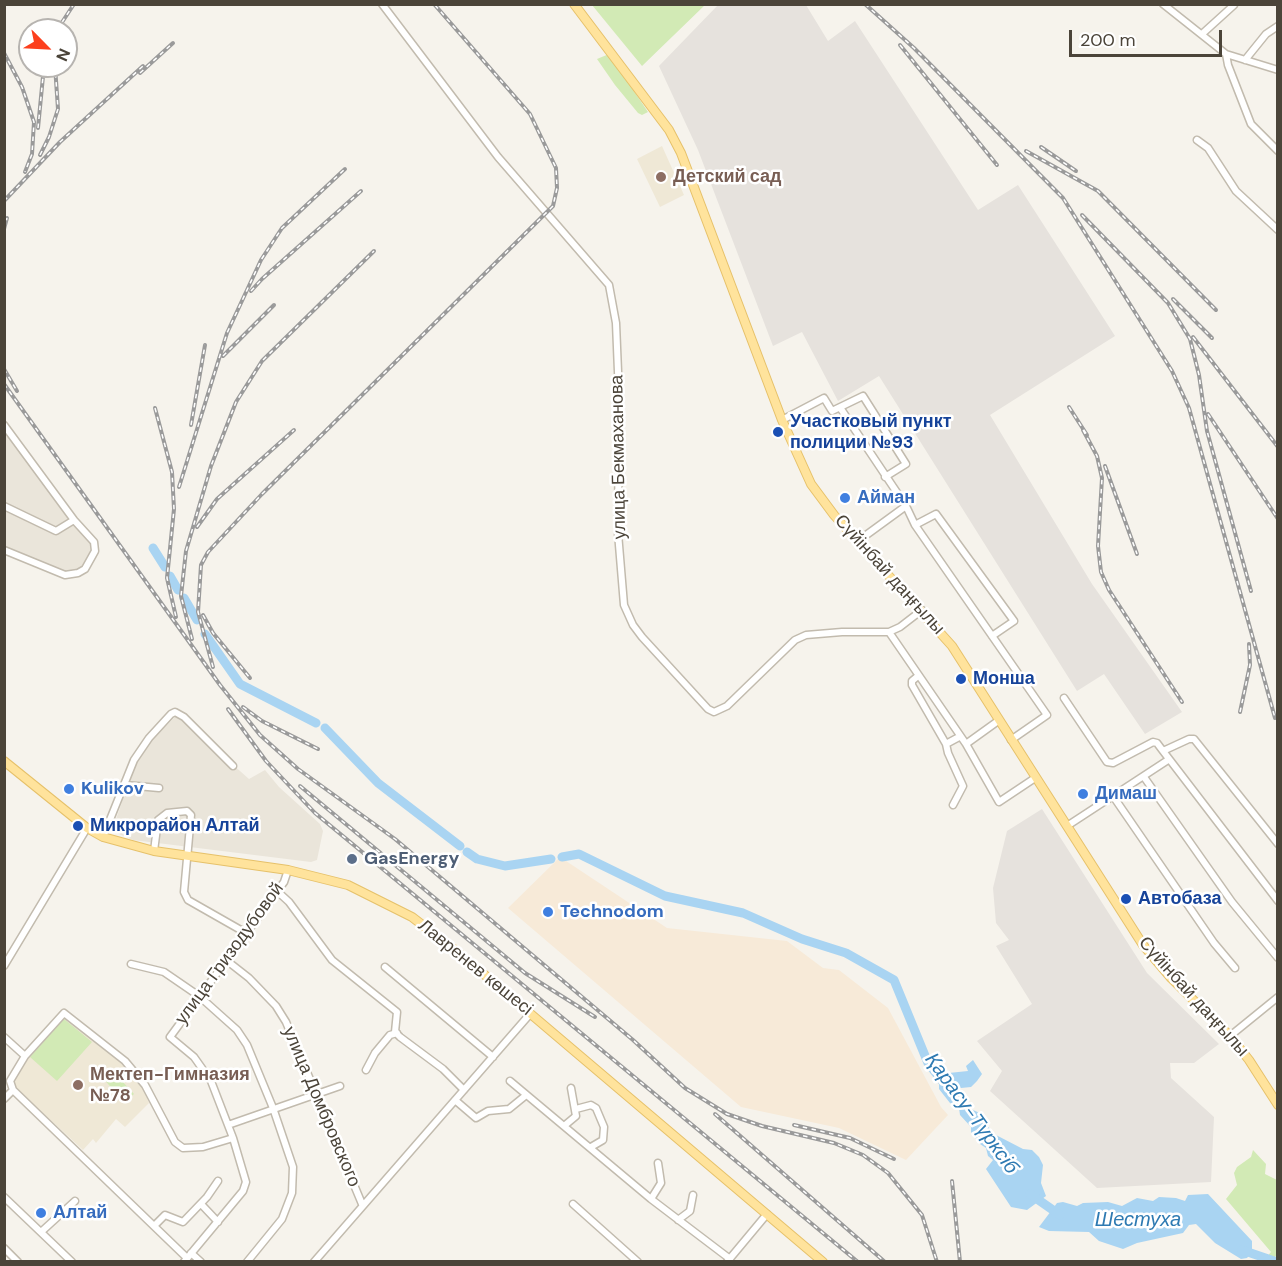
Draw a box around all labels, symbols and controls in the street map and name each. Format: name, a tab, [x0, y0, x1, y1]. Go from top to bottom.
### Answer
north arrow	[18, 18, 78, 78]
scale bar	[1072, 18, 1225, 56]
text: 200 m	[1080, 28, 1136, 52]
text: N	[51, 45, 75, 64]
place label: Детский сад	[673, 166, 781, 188]
marker: Детский сад	[654, 170, 668, 184]
street label: улица Бекмаханова	[607, 375, 631, 539]
place label: Участковый пункт полиции №93	[790, 411, 952, 454]
marker: Участковый пункт полиции №93	[771, 425, 785, 439]
place label: Айман	[857, 487, 915, 509]
marker: Айман	[838, 491, 852, 505]
street label: Сүйінбай даңғылы	[829, 510, 949, 640]
place label: Монша	[973, 668, 1035, 690]
marker: Монша	[954, 672, 968, 686]
place label: Kulikov	[81, 778, 144, 800]
marker: Kulikov	[62, 782, 76, 796]
place label: Димаш	[1095, 783, 1157, 805]
marker: Димаш	[1076, 787, 1090, 801]
place label: Микрорайон Алтай	[90, 815, 260, 837]
marker: Микрорайон Алтай	[71, 819, 85, 833]
place label: GasEnergy	[364, 848, 459, 870]
marker: GasEnergy	[345, 852, 359, 866]
street label: улица Гризодубовой	[171, 879, 289, 1029]
place label: Автобаза	[1138, 888, 1221, 910]
marker: Автобаза	[1119, 892, 1133, 906]
place label: Technodom	[560, 901, 664, 923]
marker: Technodom	[541, 905, 555, 919]
street label: Лавренев көшесі	[413, 915, 537, 1021]
street label: Сүйінбай даңғылы	[1133, 932, 1253, 1062]
street label: улица Домбровского	[277, 1024, 365, 1190]
water label: Қарасу-Түрксіб	[919, 1049, 1023, 1179]
place label: Мектеп-Гимназия №78	[90, 1064, 250, 1106]
marker: Мектеп-Гимназия №78	[71, 1078, 85, 1092]
place label: Алтай	[53, 1202, 107, 1224]
marker: Алтай	[34, 1206, 48, 1220]
water label: Шестуха	[1095, 1209, 1181, 1233]

